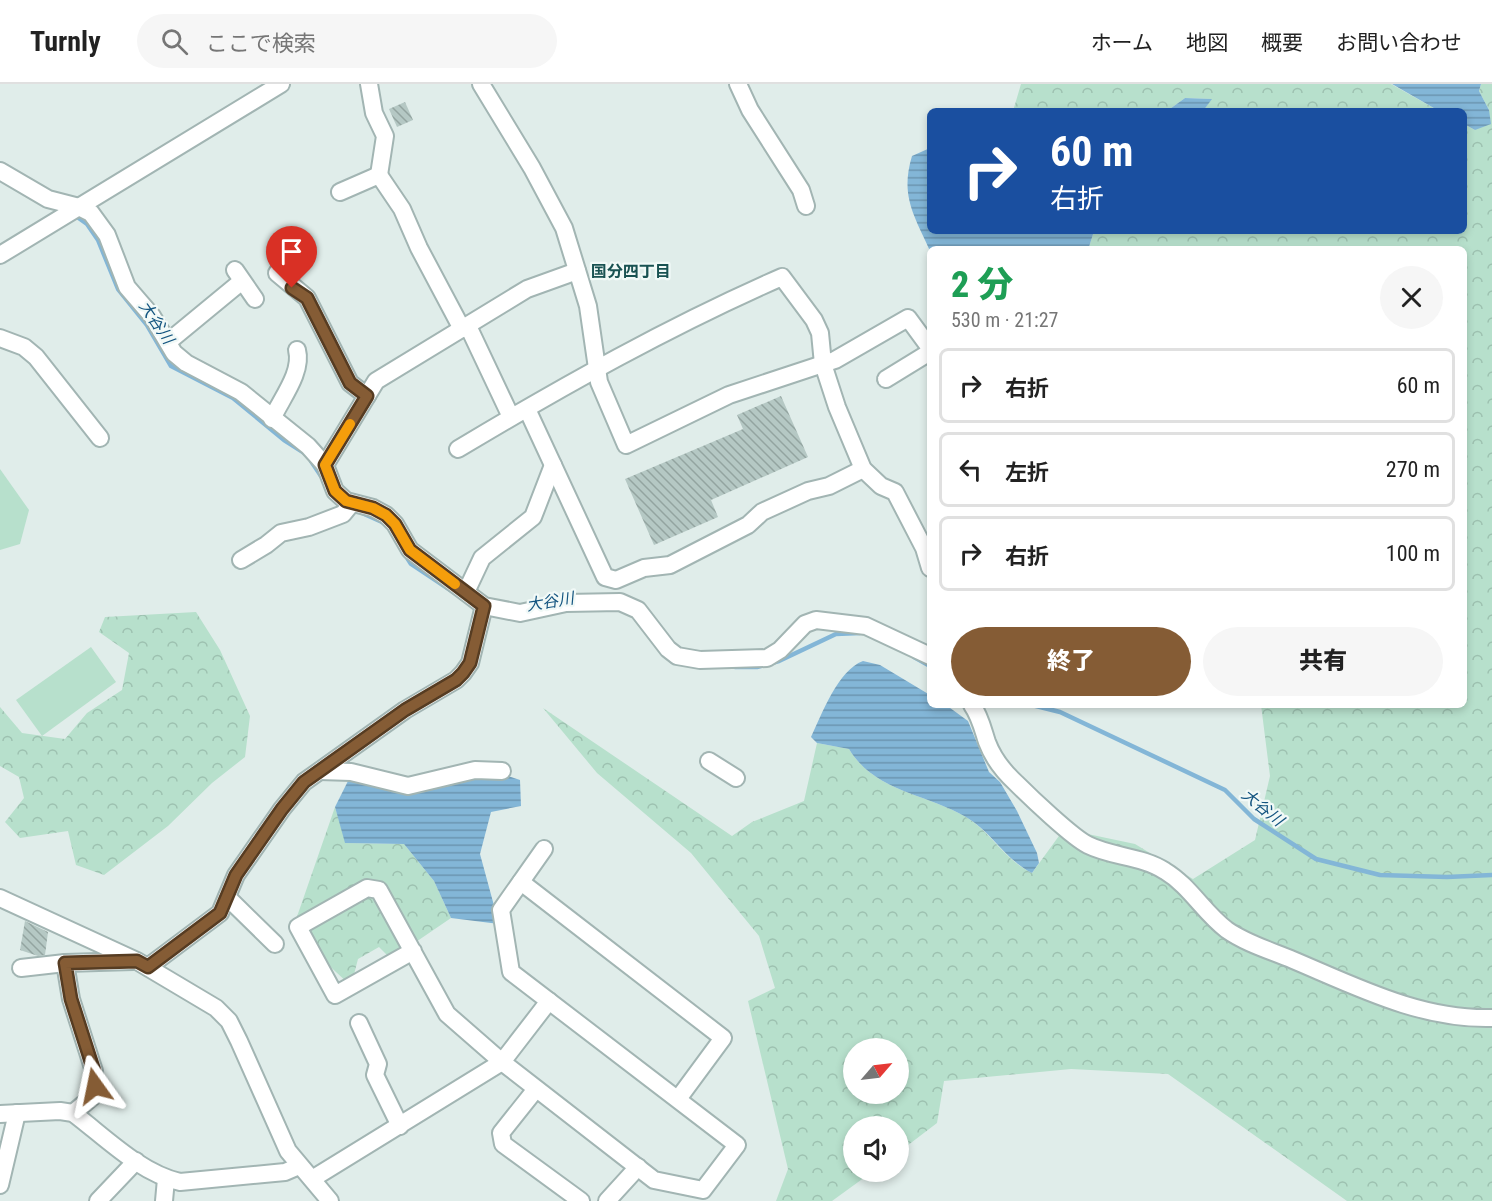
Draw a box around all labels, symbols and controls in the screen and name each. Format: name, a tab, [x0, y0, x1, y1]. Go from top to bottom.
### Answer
search box	[137, 14, 557, 68]
text: Turnly	[30, 25, 101, 58]
icon: search	[158, 25, 191, 58]
text: ここで検索	[206, 31, 316, 56]
text: ホーム	[1091, 31, 1153, 55]
text: 地図	[1186, 31, 1228, 55]
text: 概要	[1261, 31, 1303, 55]
text: お問い合わせ	[1336, 31, 1462, 55]
text: 60 m	[1050, 127, 1133, 176]
icon: right	[951, 132, 1029, 210]
text: 右折	[1050, 183, 1104, 215]
pin	[266, 226, 317, 288]
icon: arrive	[275, 235, 308, 268]
district label: 国分四丁目	[591, 262, 671, 281]
text: 2 分	[951, 264, 1014, 306]
button: close	[1380, 266, 1443, 329]
water label: 大谷川	[135, 297, 179, 349]
text: 530 m · 21:27	[951, 308, 1058, 332]
icon: right	[954, 369, 987, 402]
text: 60 m	[1397, 373, 1440, 398]
text: 右折	[1005, 376, 1049, 401]
icon: left	[954, 453, 987, 486]
text: 270 m	[1386, 457, 1440, 482]
text: 左折	[1005, 460, 1049, 485]
icon: right	[954, 537, 987, 570]
text: 100 m	[1386, 541, 1440, 566]
text: 右折	[1005, 544, 1049, 569]
water label: 大谷川	[525, 588, 577, 615]
button: 終了	[951, 627, 1191, 696]
button: 共有	[1203, 627, 1443, 696]
water label: 大谷川	[1238, 785, 1289, 831]
north arrow	[843, 1038, 909, 1104]
map controls	[843, 1038, 909, 1182]
position arrow	[63, 1054, 127, 1118]
button: sound	[843, 1116, 909, 1182]

